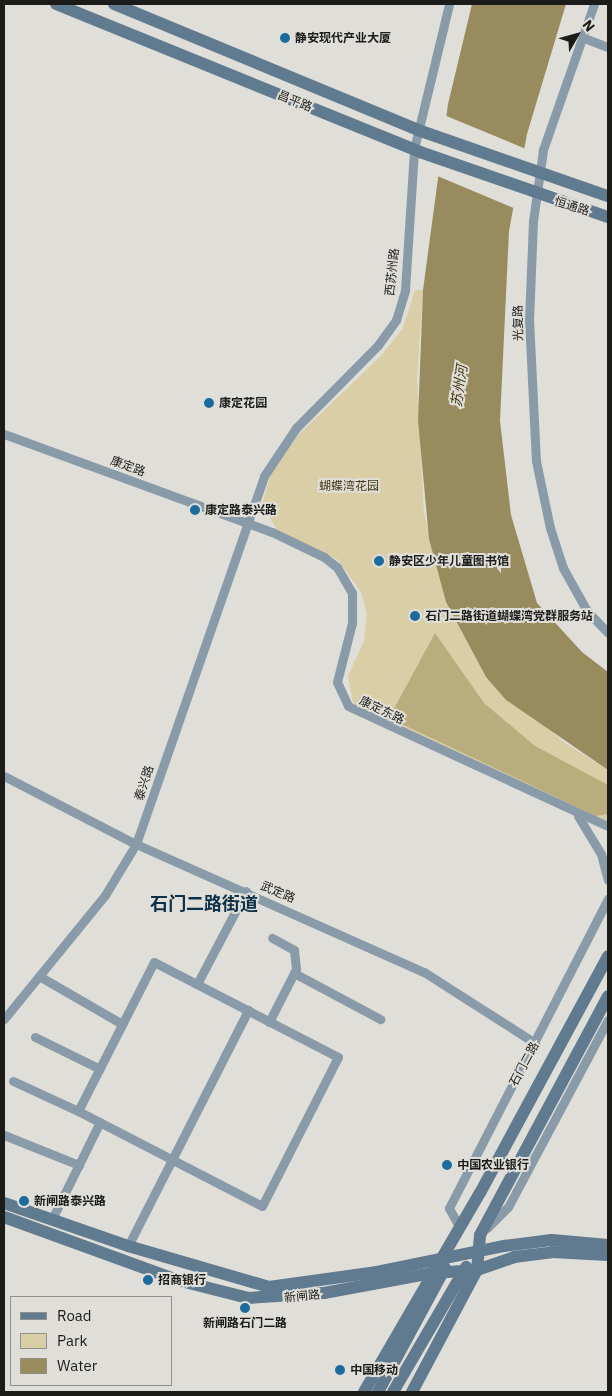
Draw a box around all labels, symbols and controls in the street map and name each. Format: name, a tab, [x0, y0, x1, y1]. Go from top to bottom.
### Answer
north arrow	[552, 10, 602, 60]
text: N	[579, 16, 599, 35]
place label: 静安现代产业大厦	[295, 31, 391, 45]
marker: 静安现代产业大厦	[279, 32, 291, 44]
street label: 昌平路	[276, 88, 314, 114]
street label: 恒通路	[553, 194, 591, 218]
street label: 西苏州路	[382, 247, 402, 297]
street label: 光复路	[510, 305, 526, 341]
water label: 苏州河	[448, 364, 470, 408]
place label: 康定花园	[219, 396, 267, 410]
marker: 康定花园	[203, 397, 215, 409]
street label: 康定路	[109, 453, 147, 479]
park label: 蝴蝶湾花园	[319, 479, 379, 493]
place label: 康定路泰兴路	[205, 503, 277, 517]
marker: 康定路泰兴路	[189, 504, 201, 516]
place label: 静安区少年儿童图书馆	[389, 554, 509, 568]
marker: 静安区少年儿童图书馆	[373, 555, 385, 567]
place label: 石门二路街道蝴蝶湾党群服务站	[425, 609, 593, 623]
marker: 石门二路街道蝴蝶湾党群服务站	[409, 610, 421, 622]
street label: 康定东路	[357, 693, 407, 727]
street label: 泰兴路	[132, 764, 156, 802]
street label: 武定路	[259, 878, 297, 906]
district label: 石门二路街道	[150, 893, 258, 915]
street label: 石门二路	[506, 1039, 542, 1089]
place label: 中国农业银行	[457, 1158, 529, 1172]
marker: 中国农业银行	[441, 1159, 453, 1171]
place label: 新闸路泰兴路	[34, 1194, 106, 1208]
marker: 新闸路泰兴路	[18, 1195, 30, 1207]
place label: 招商银行	[158, 1273, 206, 1287]
marker: 招商银行	[142, 1274, 154, 1286]
street label: 新闸路	[283, 1287, 321, 1305]
legend	[10, 1296, 172, 1386]
marker: 新闸路石门二路	[239, 1302, 251, 1314]
text: Road	[57, 1306, 92, 1325]
place label: 新闸路石门二路	[203, 1316, 287, 1330]
text: Park	[57, 1331, 87, 1350]
text: Water	[57, 1356, 97, 1375]
place label: 中国移动	[350, 1363, 398, 1377]
marker: 中国移动	[334, 1364, 346, 1376]

